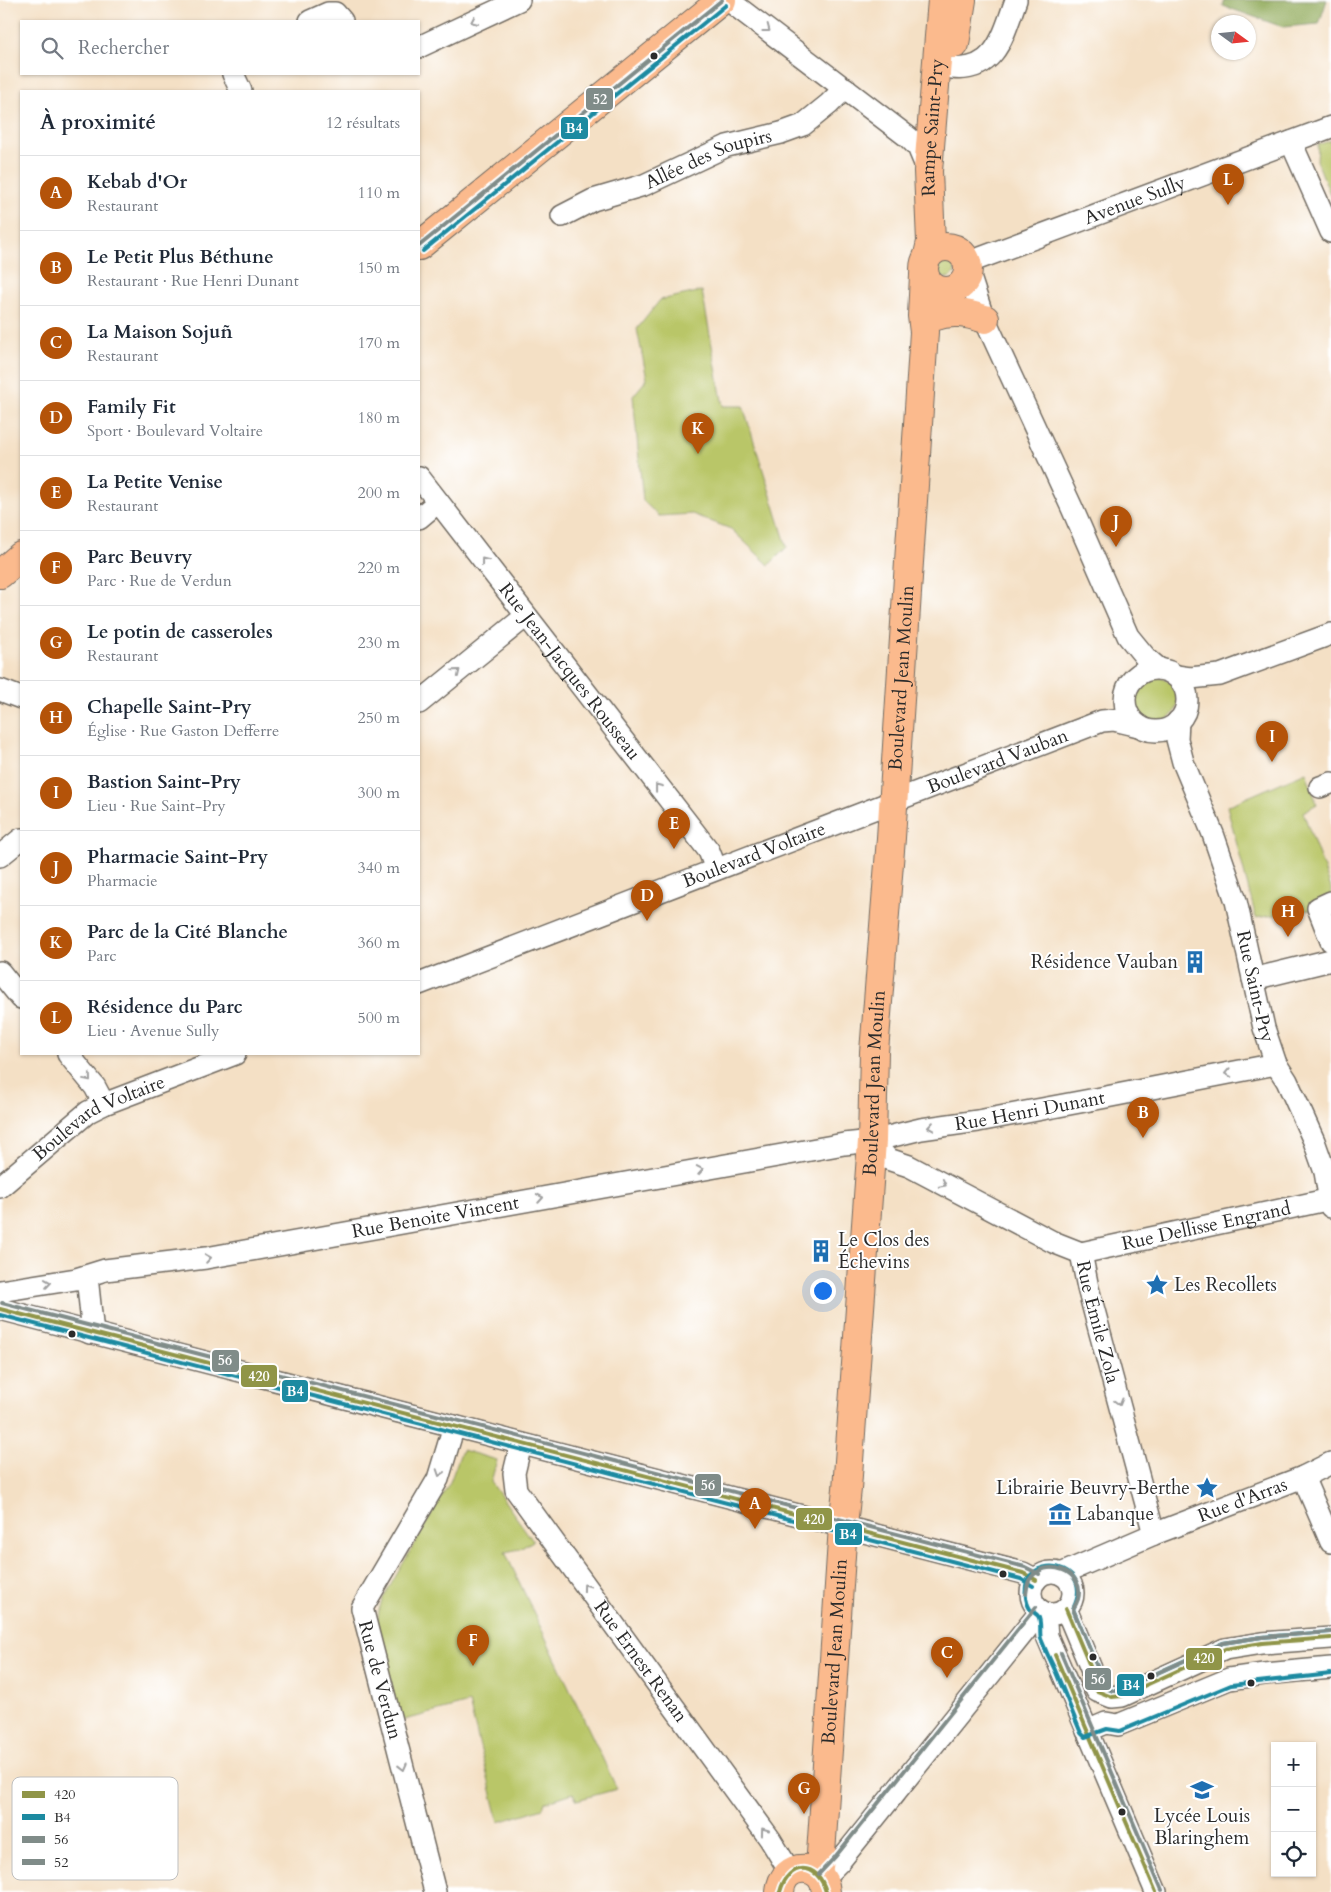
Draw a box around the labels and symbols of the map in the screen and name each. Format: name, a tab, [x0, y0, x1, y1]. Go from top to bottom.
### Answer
one-way arrow	[470, 14, 479, 25]
north arrow	[1211, 15, 1256, 60]
one-way arrow	[761, 23, 771, 32]
unlabelled marker	[649, 51, 659, 61]
street label: Rampe Saint-Pry	[915, 58, 950, 197]
line badge: 52	[585, 87, 614, 111]
text: 52	[593, 90, 607, 109]
line badge: B4	[560, 116, 589, 140]
text: B4	[565, 119, 583, 138]
street label: Allée des Soupirs	[641, 123, 774, 196]
pin: L	[1212, 164, 1244, 205]
street label: Avenue Sully	[1080, 170, 1189, 231]
pin: K	[682, 413, 714, 454]
pin: J	[1100, 506, 1132, 547]
one-way arrow	[481, 557, 490, 567]
street label: Rue Jean-Jacques Rousseau	[493, 577, 647, 765]
street label: Boulevard Jean Moulin	[882, 584, 920, 772]
one-way arrow	[451, 669, 460, 678]
pin: I	[1256, 721, 1288, 762]
street label: Boulevard Vauban	[923, 722, 1072, 800]
one-way arrow	[655, 783, 664, 793]
pin: E	[658, 808, 690, 849]
street label: Boulevard Voltaire	[679, 816, 829, 894]
pin: D	[631, 880, 663, 921]
pin: H	[1272, 896, 1304, 937]
street label: Rue Saint-Pry	[1230, 928, 1281, 1046]
place label: Résidence Vauban	[1031, 949, 1178, 975]
building icon: Résidence Vauban	[1182, 949, 1208, 975]
street label: Boulevard Jean Moulin	[857, 989, 892, 1177]
one-way arrow	[1224, 1067, 1233, 1078]
street label: Boulevard Voltaire	[27, 1069, 169, 1167]
one-way arrow	[82, 1072, 91, 1081]
street label: Rue Henri Dunant	[953, 1085, 1107, 1137]
pin: B	[1127, 1097, 1159, 1138]
one-way arrow	[926, 1122, 935, 1132]
one-way arrow	[696, 1165, 705, 1175]
one-way arrow	[937, 1178, 946, 1188]
street label: Rue Benoite Vincent	[350, 1189, 521, 1245]
one-way arrow	[536, 1194, 545, 1204]
street label: Rue Dellisse Engrand	[1119, 1195, 1293, 1257]
place label: Le Clos des Échevins	[838, 1227, 929, 1275]
building icon: Le Clos des Échevins	[808, 1238, 834, 1264]
one-way arrow	[204, 1253, 213, 1263]
street label: Rue Émile Zola	[1070, 1258, 1126, 1386]
place icon: Les Recollets	[1144, 1272, 1170, 1298]
place label: Les Recollets	[1174, 1272, 1277, 1298]
your location	[810, 1278, 836, 1304]
one-way arrow	[44, 1279, 53, 1289]
unlabelled marker	[67, 1329, 77, 1339]
line badge: 56	[211, 1349, 240, 1373]
text: 56	[218, 1351, 232, 1370]
line badge: 420	[240, 1364, 278, 1388]
text: 420	[248, 1367, 270, 1386]
line badge: B4	[281, 1379, 309, 1403]
text: B4	[286, 1382, 304, 1401]
one-way arrow	[1113, 1398, 1123, 1406]
one-way arrow	[436, 1468, 446, 1477]
street label: Rue d'Arras	[1194, 1471, 1291, 1529]
line badge: 56	[694, 1473, 722, 1497]
place label: Librairie Beuvry-Berthe	[996, 1475, 1190, 1501]
place icon: Librairie Beuvry-Berthe	[1194, 1475, 1220, 1501]
text: 56	[701, 1476, 715, 1495]
pin: A	[739, 1488, 771, 1529]
museum icon: Labanque	[1047, 1501, 1073, 1527]
place label: Labanque	[1076, 1501, 1154, 1527]
line badge: 420	[795, 1507, 833, 1531]
text: 420	[803, 1510, 825, 1529]
line badge: B4	[834, 1522, 863, 1546]
text: B4	[839, 1525, 857, 1544]
street label: Boulevard Jean Moulin	[815, 1558, 854, 1745]
unlabelled marker	[998, 1569, 1008, 1579]
one-way arrow	[583, 1583, 592, 1592]
street label: Rue Ernest Renan	[588, 1595, 694, 1728]
street label: Rue de Verdun	[352, 1618, 408, 1742]
pin: F	[457, 1625, 489, 1666]
pin: C	[931, 1637, 963, 1678]
line badge: 420	[1185, 1647, 1223, 1671]
text: 420	[1193, 1649, 1215, 1668]
unlabelled marker	[1088, 1652, 1098, 1662]
line badge: 56	[1084, 1667, 1112, 1691]
text: 56	[1091, 1670, 1105, 1689]
unlabelled marker	[1146, 1671, 1156, 1681]
line badge: B4	[1116, 1673, 1145, 1697]
text: B4	[1122, 1676, 1140, 1695]
unlabelled marker	[1246, 1678, 1256, 1688]
one-way arrow	[397, 1762, 408, 1771]
pin: G	[788, 1773, 820, 1814]
legend	[12, 1777, 178, 1880]
school or university icon: Lycée Louis Blaringhem	[1189, 1777, 1215, 1803]
text: 420	[54, 1785, 76, 1804]
place label: Lycée Louis Blaringhem	[1154, 1803, 1250, 1851]
unlabelled marker	[1117, 1807, 1127, 1817]
text: B4	[54, 1808, 71, 1827]
one-way arrow	[762, 1828, 770, 1837]
text: 56	[54, 1830, 68, 1849]
text: 52	[54, 1853, 68, 1872]

